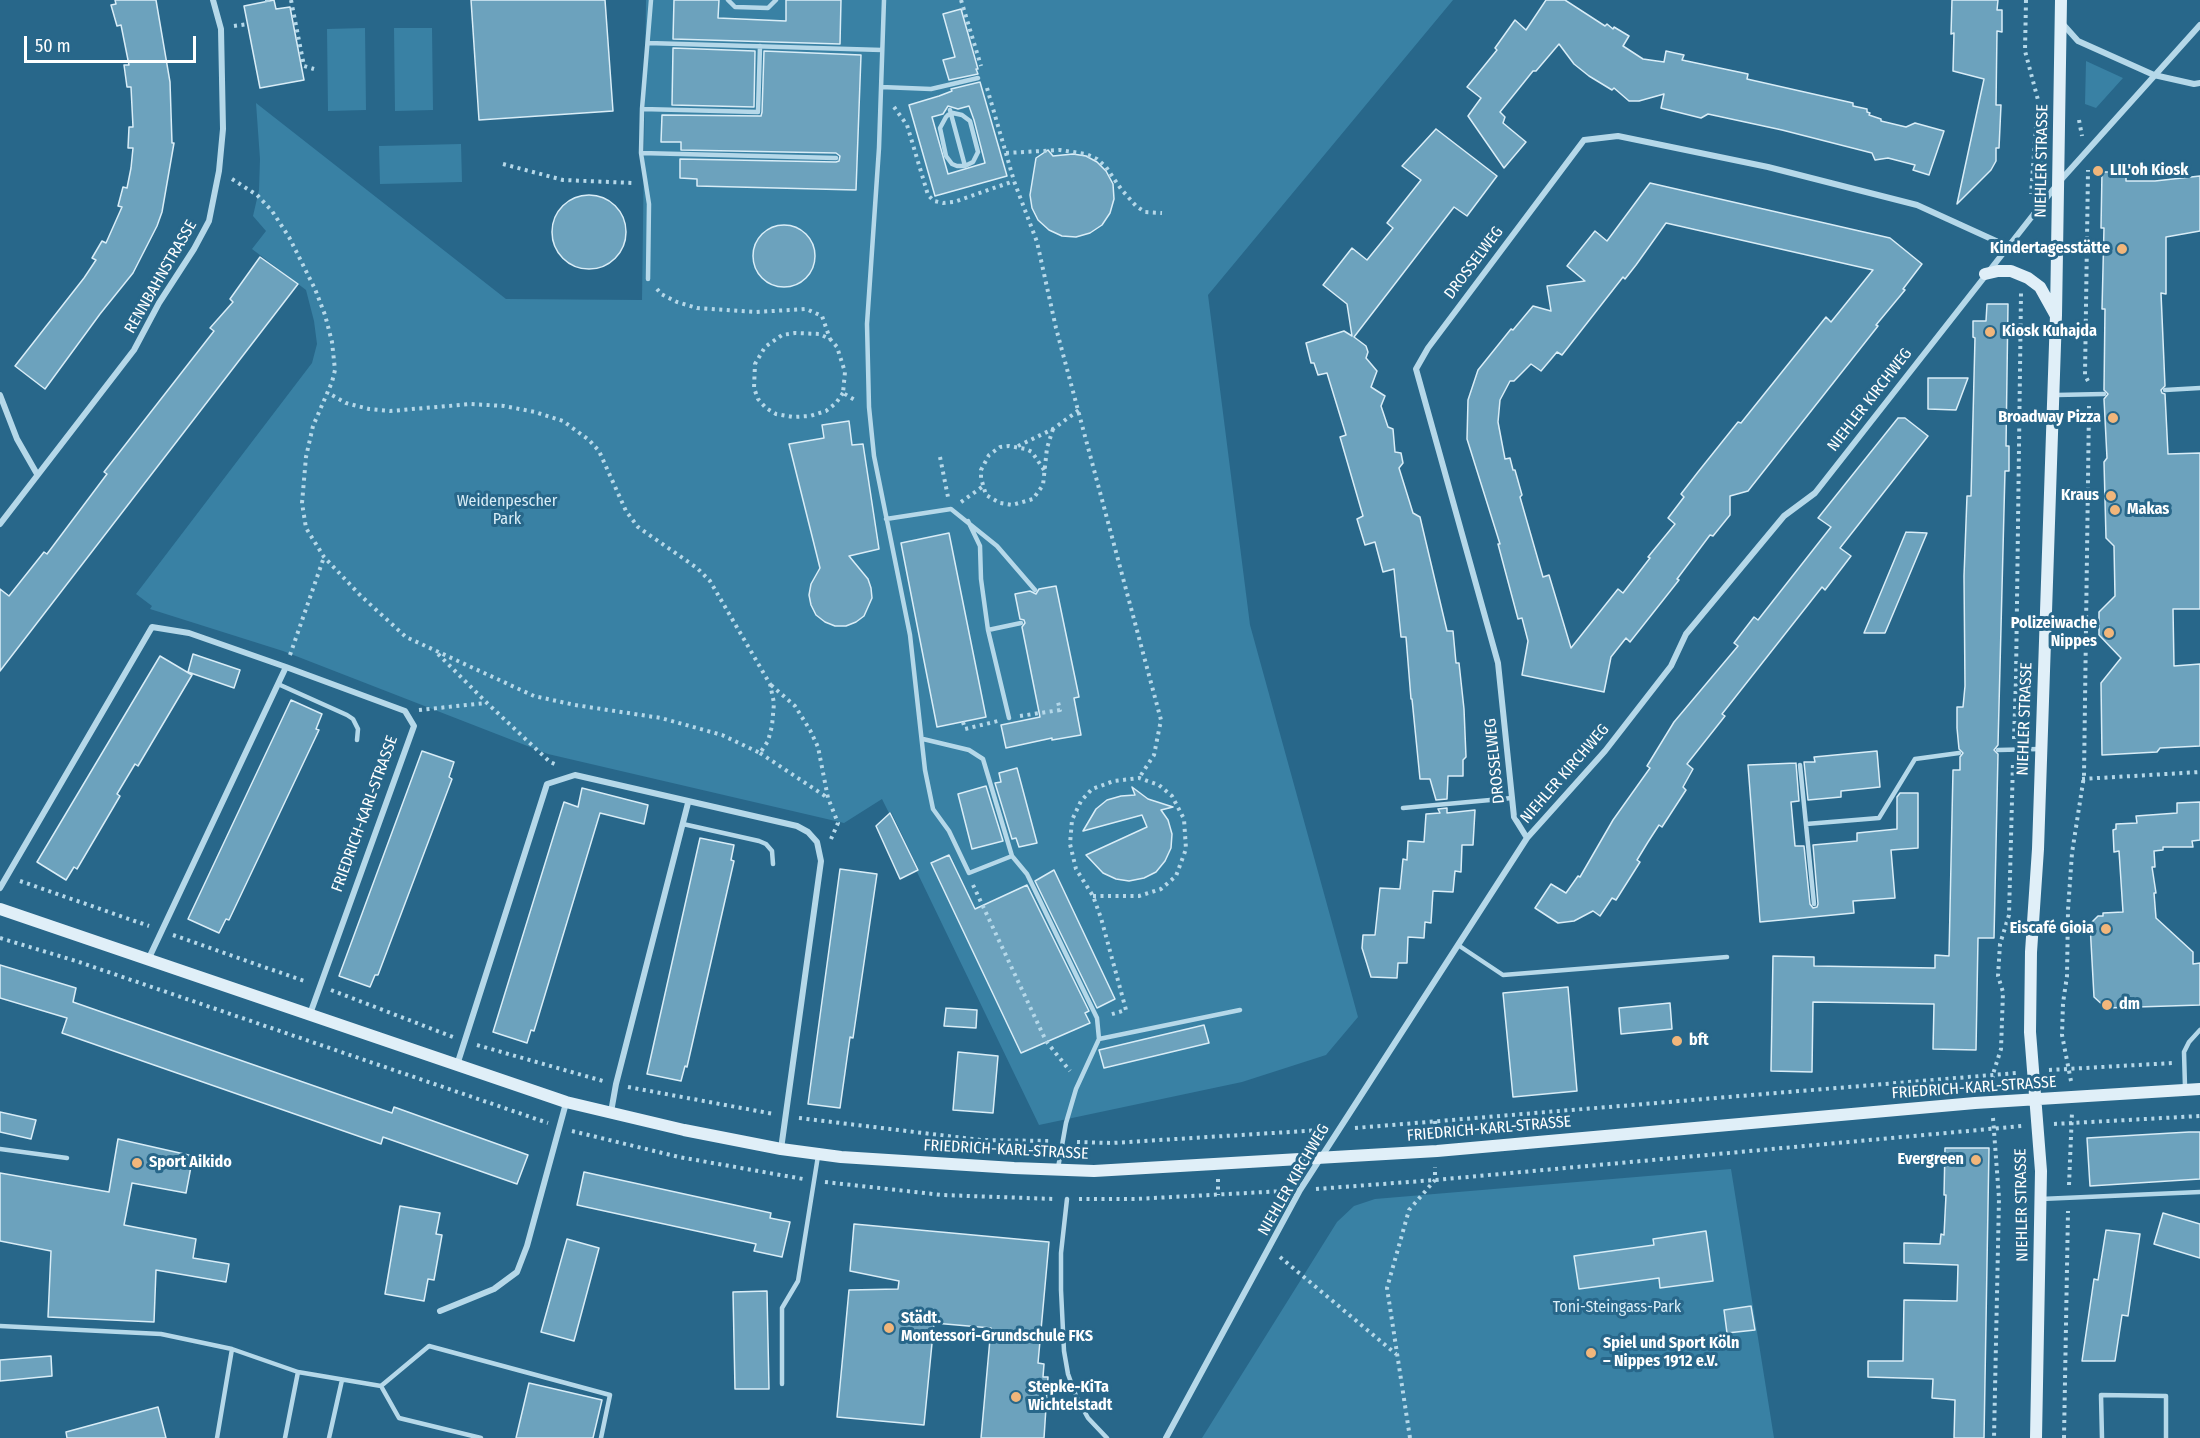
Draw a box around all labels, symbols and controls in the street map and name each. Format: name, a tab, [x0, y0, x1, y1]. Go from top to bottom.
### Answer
scale bar	[27, 24, 200, 62]
text: 50 m	[35, 35, 71, 57]
street label: NIEHLER STRASSE	[2031, 104, 2053, 218]
place label: LIL'oh Kiosk	[2110, 161, 2188, 181]
marker: LIL'oh Kiosk	[2091, 164, 2105, 178]
street label: RENNBAHNSTRASSE	[121, 217, 201, 337]
street label: DROSSELWEG	[1440, 223, 1508, 303]
place label: Kindertagesstätte	[1990, 239, 2110, 259]
marker: Kindertagesstätte	[2115, 242, 2129, 256]
place label: Kiosk Kuhajda	[2002, 322, 2097, 342]
marker: Kiosk Kuhajda	[1983, 325, 1997, 339]
street label: NIEHLER KIRCHWEG	[1824, 345, 1916, 455]
place label: Broadway Pizza	[1998, 408, 2101, 428]
marker: Broadway Pizza	[2106, 411, 2120, 425]
place label: Kraus	[2061, 486, 2099, 506]
marker: Kraus	[2104, 489, 2118, 503]
park label: Weidenpescher Park	[457, 492, 557, 530]
place label: Makas	[2127, 500, 2169, 520]
marker: Makas	[2108, 503, 2122, 517]
place label: Polizeiwache Nippes	[2011, 614, 2097, 652]
marker: Polizeiwache Nippes	[2102, 626, 2116, 640]
street label: NIEHLER STRASSE	[2013, 662, 2037, 776]
street label: DROSSELWEG	[1481, 717, 1509, 805]
street label: NIEHLER KIRCHWEG	[1517, 720, 1613, 828]
street label: FRIEDRICH-KARL-STRASSE	[328, 733, 402, 895]
place label: Eiscafé Gioia	[2010, 919, 2094, 939]
marker: Eiscafé Gioia	[2099, 922, 2113, 936]
place label: dm	[2119, 995, 2140, 1015]
marker: dm	[2100, 998, 2114, 1012]
place label: bft	[1689, 1031, 1709, 1051]
marker: bft	[1670, 1034, 1684, 1048]
street label: FRIEDRICH-KARL-STRASSE	[1891, 1073, 2057, 1103]
street label: FRIEDRICH-KARL-STRASSE	[1406, 1112, 1572, 1146]
street label: NIEHLER KIRCHWEG	[1254, 1121, 1334, 1239]
street label: FRIEDRICH-KARL-STRASSE	[923, 1136, 1089, 1164]
street label: NIEHLER STRASSE	[2011, 1148, 2033, 1262]
place label: Evergreen	[1898, 1150, 1964, 1170]
place label: Sport Aikido	[149, 1153, 232, 1173]
marker: Evergreen	[1969, 1153, 1983, 1167]
marker: Sport Aikido	[130, 1156, 144, 1170]
park label: Toni-Steingass-Park	[1553, 1298, 1681, 1318]
place label: Städt. Montessori-Grundschule FKS	[901, 1309, 1093, 1347]
marker: Städt. Montessori-Grundschule FKS	[882, 1321, 896, 1335]
place label: Spiel und Sport Köln – Nippes 1912 e.V.	[1603, 1334, 1739, 1372]
marker: Spiel und Sport Köln – Nippes 1912 e.V.	[1584, 1346, 1598, 1360]
place label: Stepke-KiTa Wichtelstadt	[1028, 1378, 1112, 1416]
marker: Stepke-KiTa Wichtelstadt	[1009, 1390, 1023, 1404]

